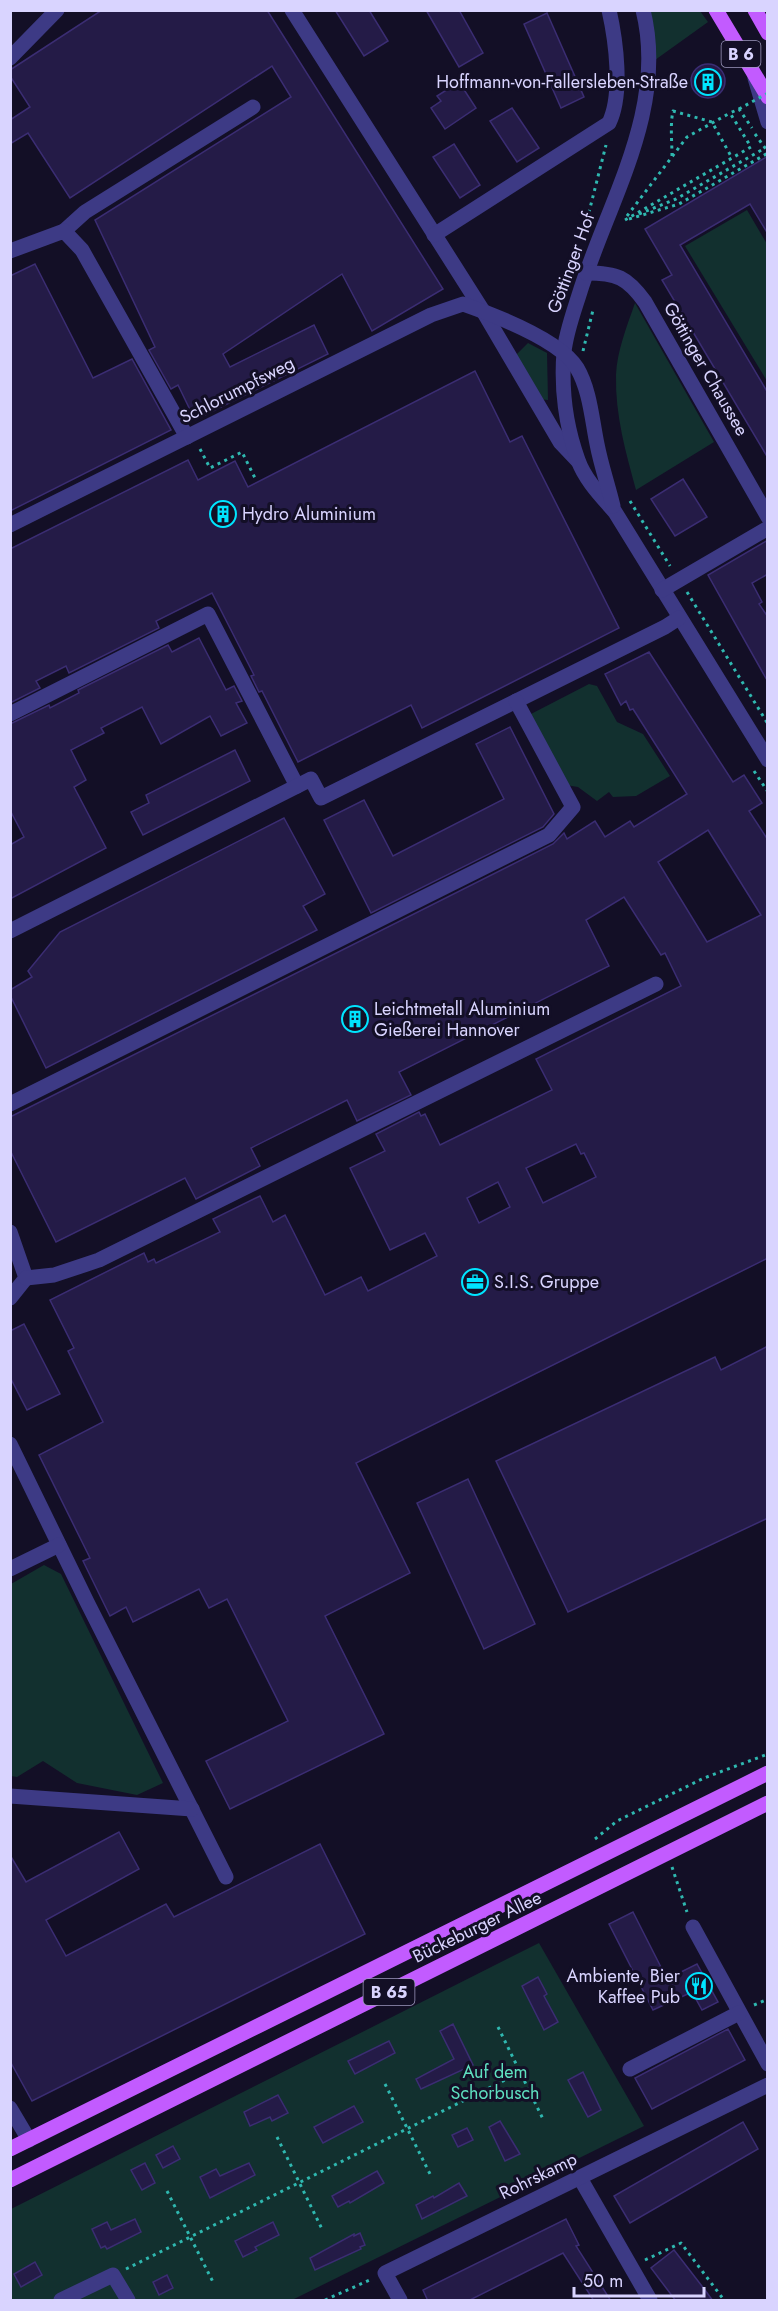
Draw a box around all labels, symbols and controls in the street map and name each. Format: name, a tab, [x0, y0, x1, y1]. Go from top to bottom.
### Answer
road number: B 6	[722, 41, 760, 67]
building icon: Hoffmann-von-Fallersleben-Straße	[693, 67, 723, 97]
place label: Hoffmann-von-Fallersleben-Straße	[436, 69, 688, 95]
street label: Göttinger Hof	[541, 208, 602, 317]
street label: Göttinger Chaussee	[657, 297, 755, 441]
street label: Schlorumpfsweg	[175, 350, 299, 430]
building icon: Hydro Aluminium	[208, 499, 238, 529]
place label: Hydro Aluminium	[242, 501, 376, 527]
place label: Leichtmetall Aluminium Gießerei Hannover	[374, 996, 550, 1043]
building icon: Leichtmetall Aluminium Gießerei Hannover	[340, 1004, 370, 1034]
office icon: S.I.S. Gruppe	[460, 1267, 490, 1297]
place label: S.I.S. Gruppe	[494, 1269, 599, 1295]
street label: Bückeburger Allee	[408, 1885, 546, 1969]
place label: Ambiente, Bier Kaffee Pub	[567, 1963, 681, 2010]
restaurant icon: Ambiente, Bier Kaffee Pub	[684, 1971, 714, 2001]
road number: B 65	[364, 1979, 414, 2005]
park label: Auf dem Schorbusch	[451, 2059, 539, 2106]
street label: Rohrskamp	[495, 2146, 581, 2206]
scale bar	[574, 2260, 704, 2298]
text: 50 m	[583, 2268, 623, 2294]

